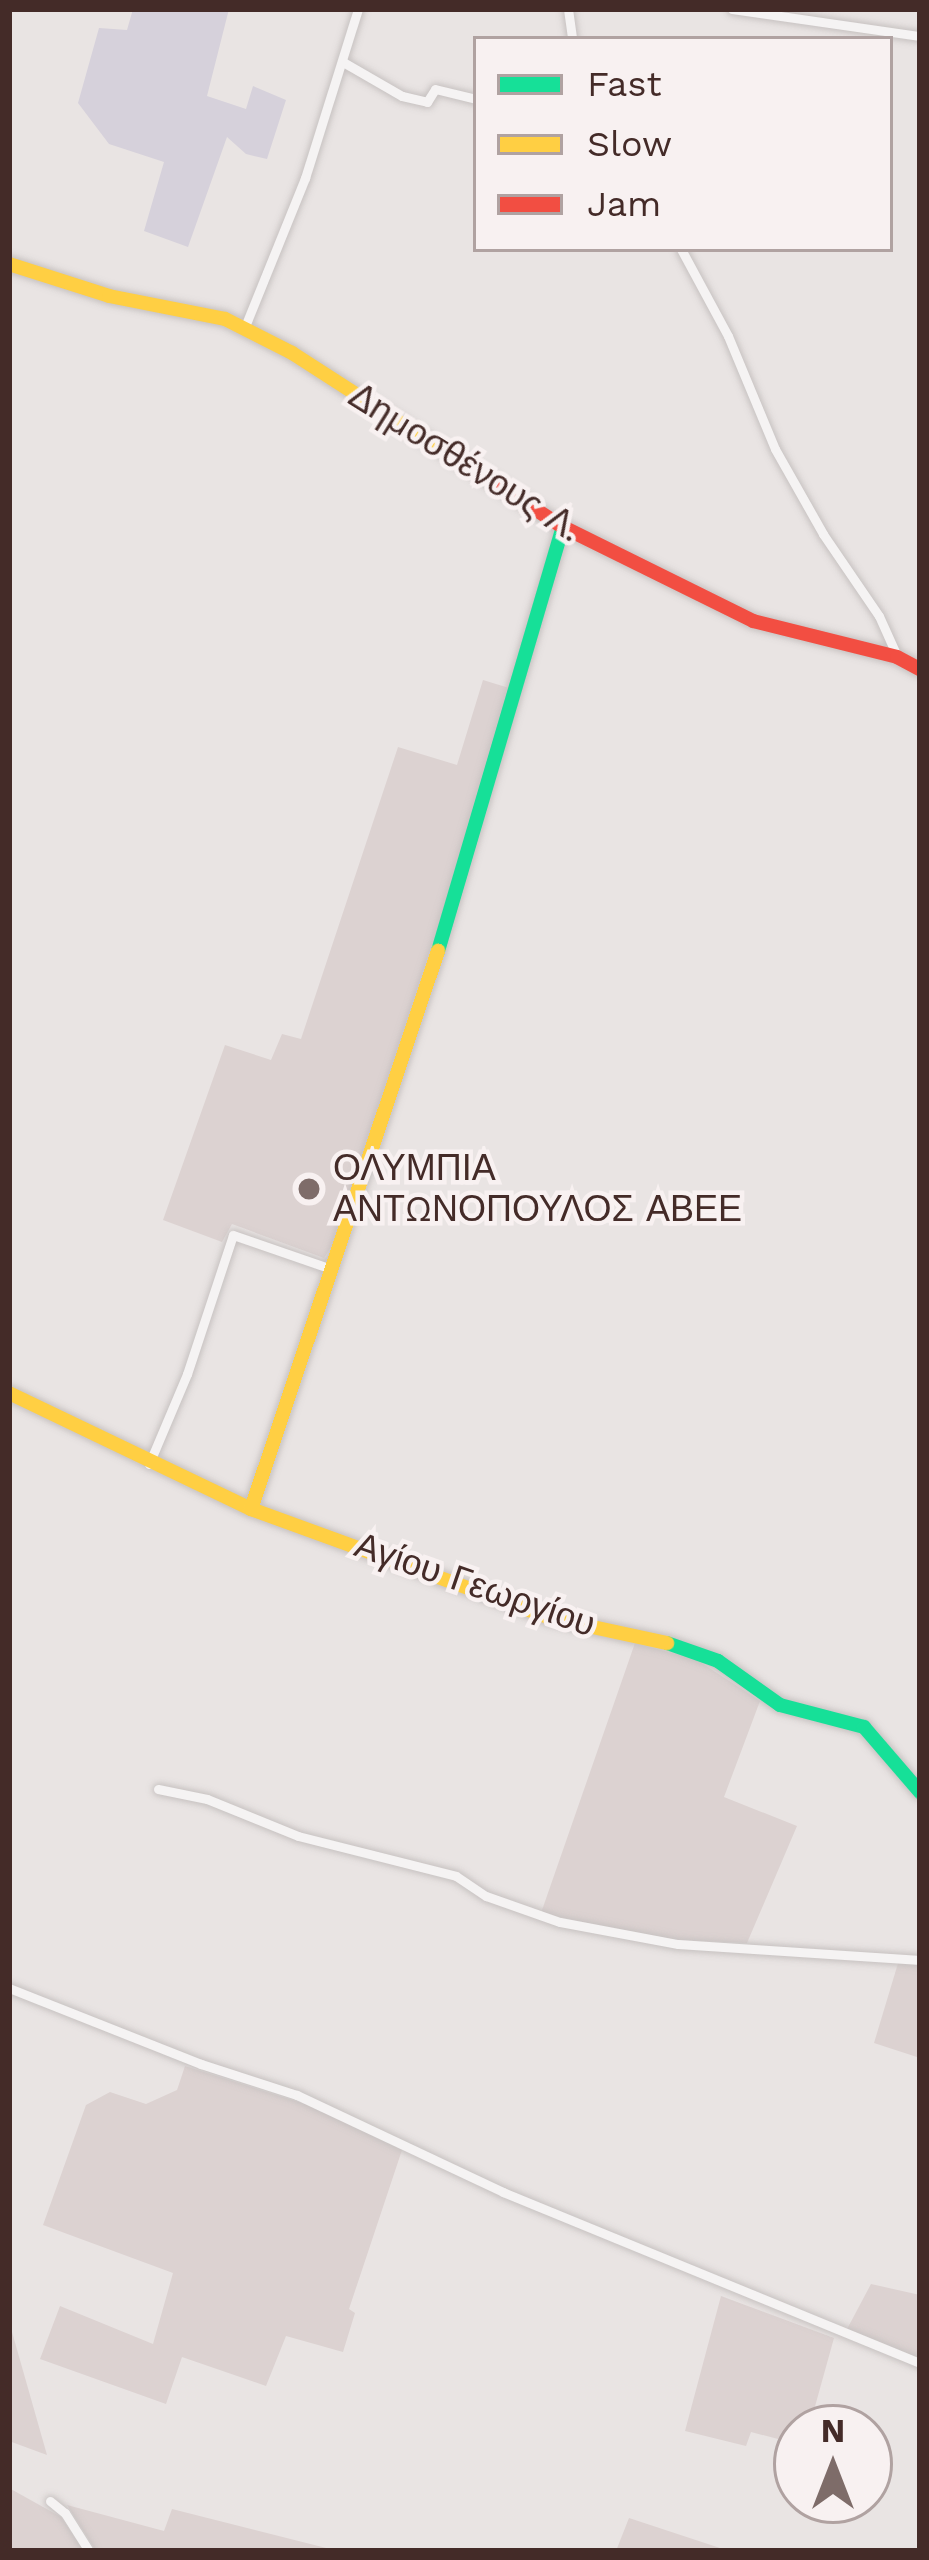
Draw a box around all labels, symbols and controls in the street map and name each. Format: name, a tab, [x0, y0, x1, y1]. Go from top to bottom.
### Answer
legend	[473, 36, 893, 252]
text: Fast	[587, 63, 662, 105]
text: Slow	[587, 123, 672, 165]
text: Jam	[587, 183, 661, 225]
street label: Δημοσθένους Λ.	[341, 374, 589, 552]
place label: ΟΛΥΜΠΙΑ ΑΝΤΩΝΟΠΟΥΛΟΣ ΑΒΕΕ	[333, 1146, 742, 1231]
marker: ΟΛΥΜΠΙΑ ΑΝΤΩΝΟΠΟΥΛΟΣ ΑΒΕΕ	[296, 1176, 322, 1202]
street label: Αγίου Γεωργίου	[349, 1524, 601, 1646]
north arrow	[773, 2404, 893, 2524]
text: N	[821, 2411, 845, 2450]

